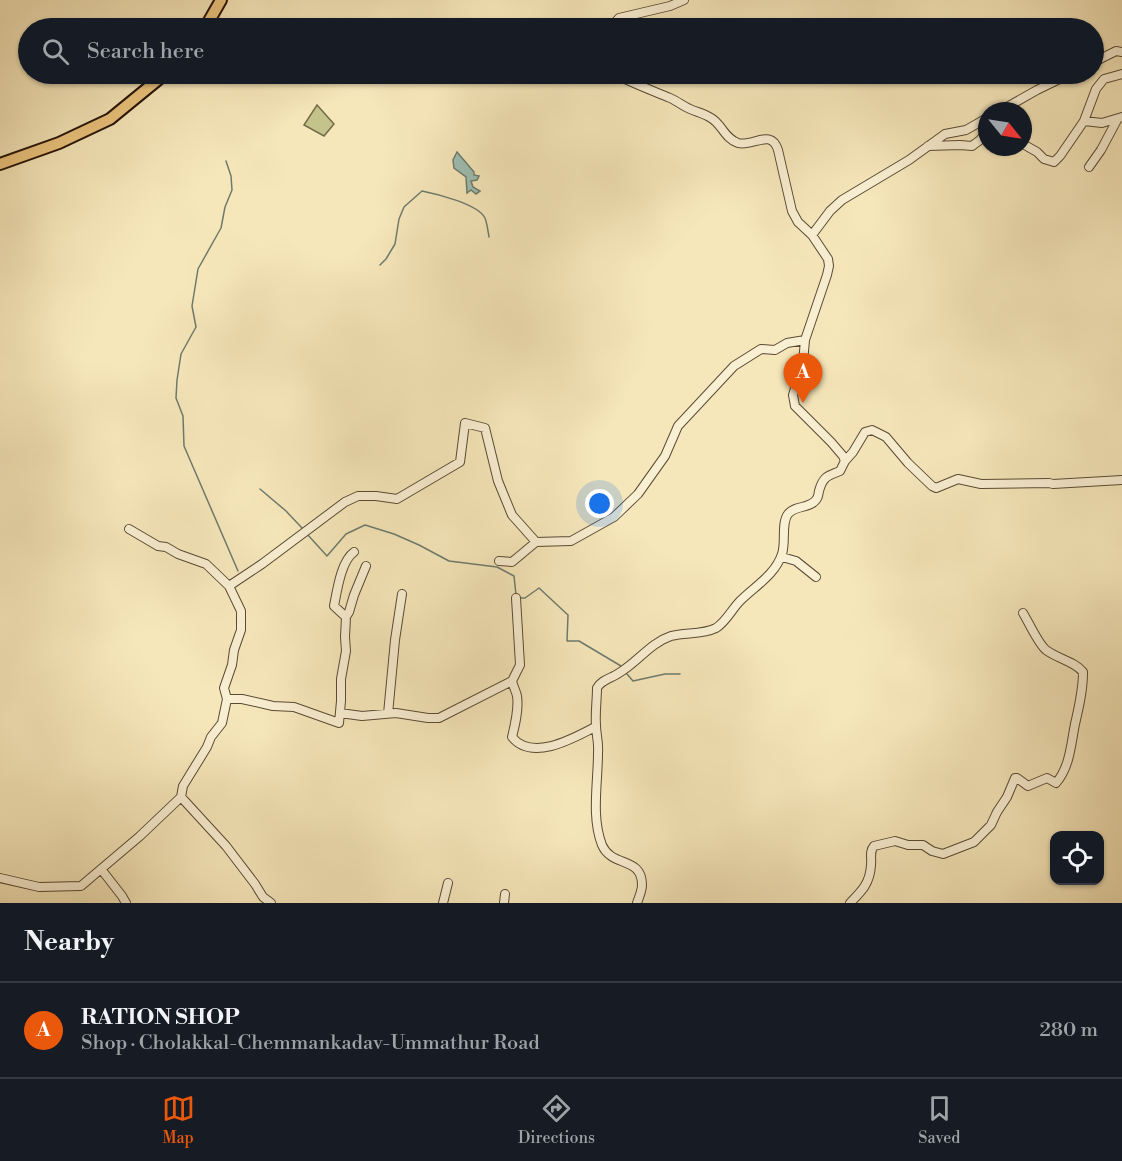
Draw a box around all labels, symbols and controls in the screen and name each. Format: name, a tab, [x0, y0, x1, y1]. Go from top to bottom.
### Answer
search box	[18, 18, 1104, 84]
icon: search	[39, 35, 72, 68]
text: Search here	[87, 38, 204, 65]
north arrow	[978, 102, 1032, 156]
pin: A	[784, 354, 822, 403]
your location	[585, 489, 614, 518]
map controls	[1050, 831, 1104, 885]
button: locate	[1050, 831, 1104, 885]
text: Nearby	[24, 926, 114, 958]
text: RATION SHOP	[81, 1004, 239, 1031]
text: A	[36, 1018, 51, 1043]
text: 280 m	[1039, 1018, 1098, 1043]
text: Shop · Cholakkal-Chemmankadav-Ummathur Road	[81, 1031, 540, 1056]
tab: Map	[162, 1092, 195, 1148]
tab: Directions	[518, 1092, 595, 1148]
tab: Saved	[918, 1092, 960, 1148]

